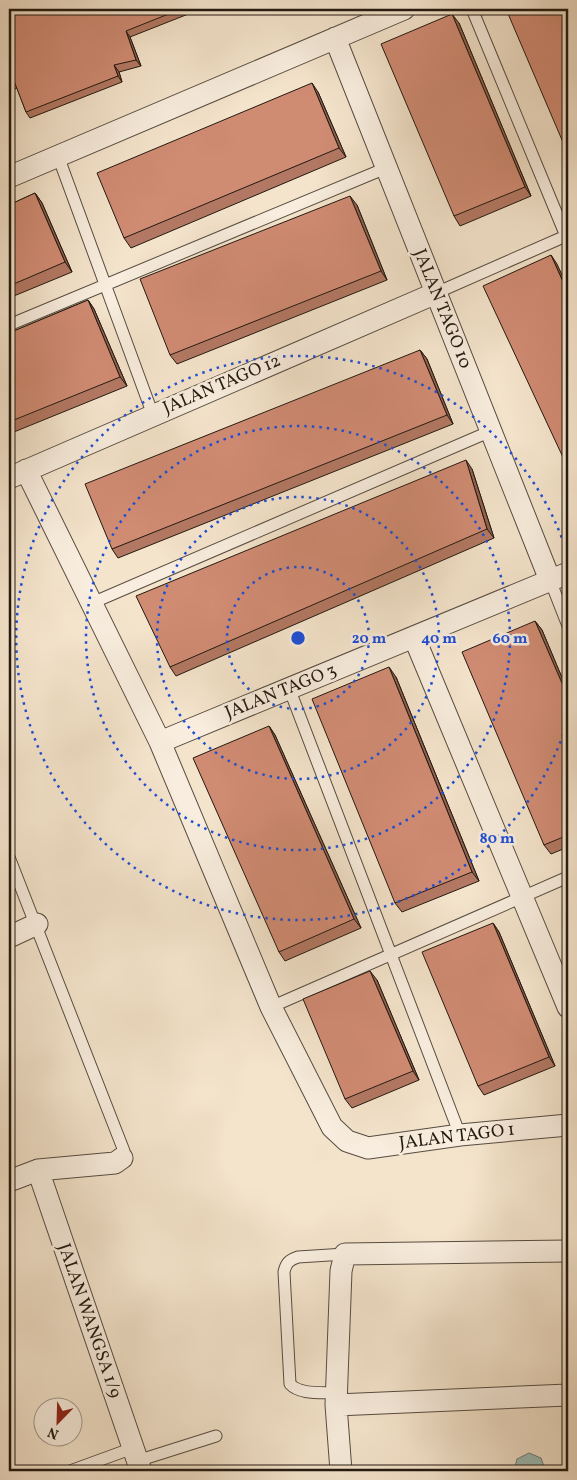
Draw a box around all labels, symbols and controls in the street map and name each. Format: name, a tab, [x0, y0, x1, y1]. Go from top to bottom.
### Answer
street label: JALAN TAGO 10	[407, 245, 477, 373]
street label: JALAN TAGO 12	[159, 349, 285, 421]
centre of rings	[289, 629, 307, 647]
text: 20 m	[352, 629, 387, 650]
text: 40 m	[421, 629, 457, 650]
text: 60 m	[493, 629, 528, 650]
street label: JALAN TAGO 3	[221, 658, 341, 726]
text: 80 m	[480, 829, 515, 850]
street label: JALAN TAGO 1	[398, 1118, 516, 1156]
street label: JALAN WANGSA 1/9	[51, 1240, 127, 1402]
north arrow	[32, 1398, 82, 1448]
text: N	[45, 1422, 62, 1443]

